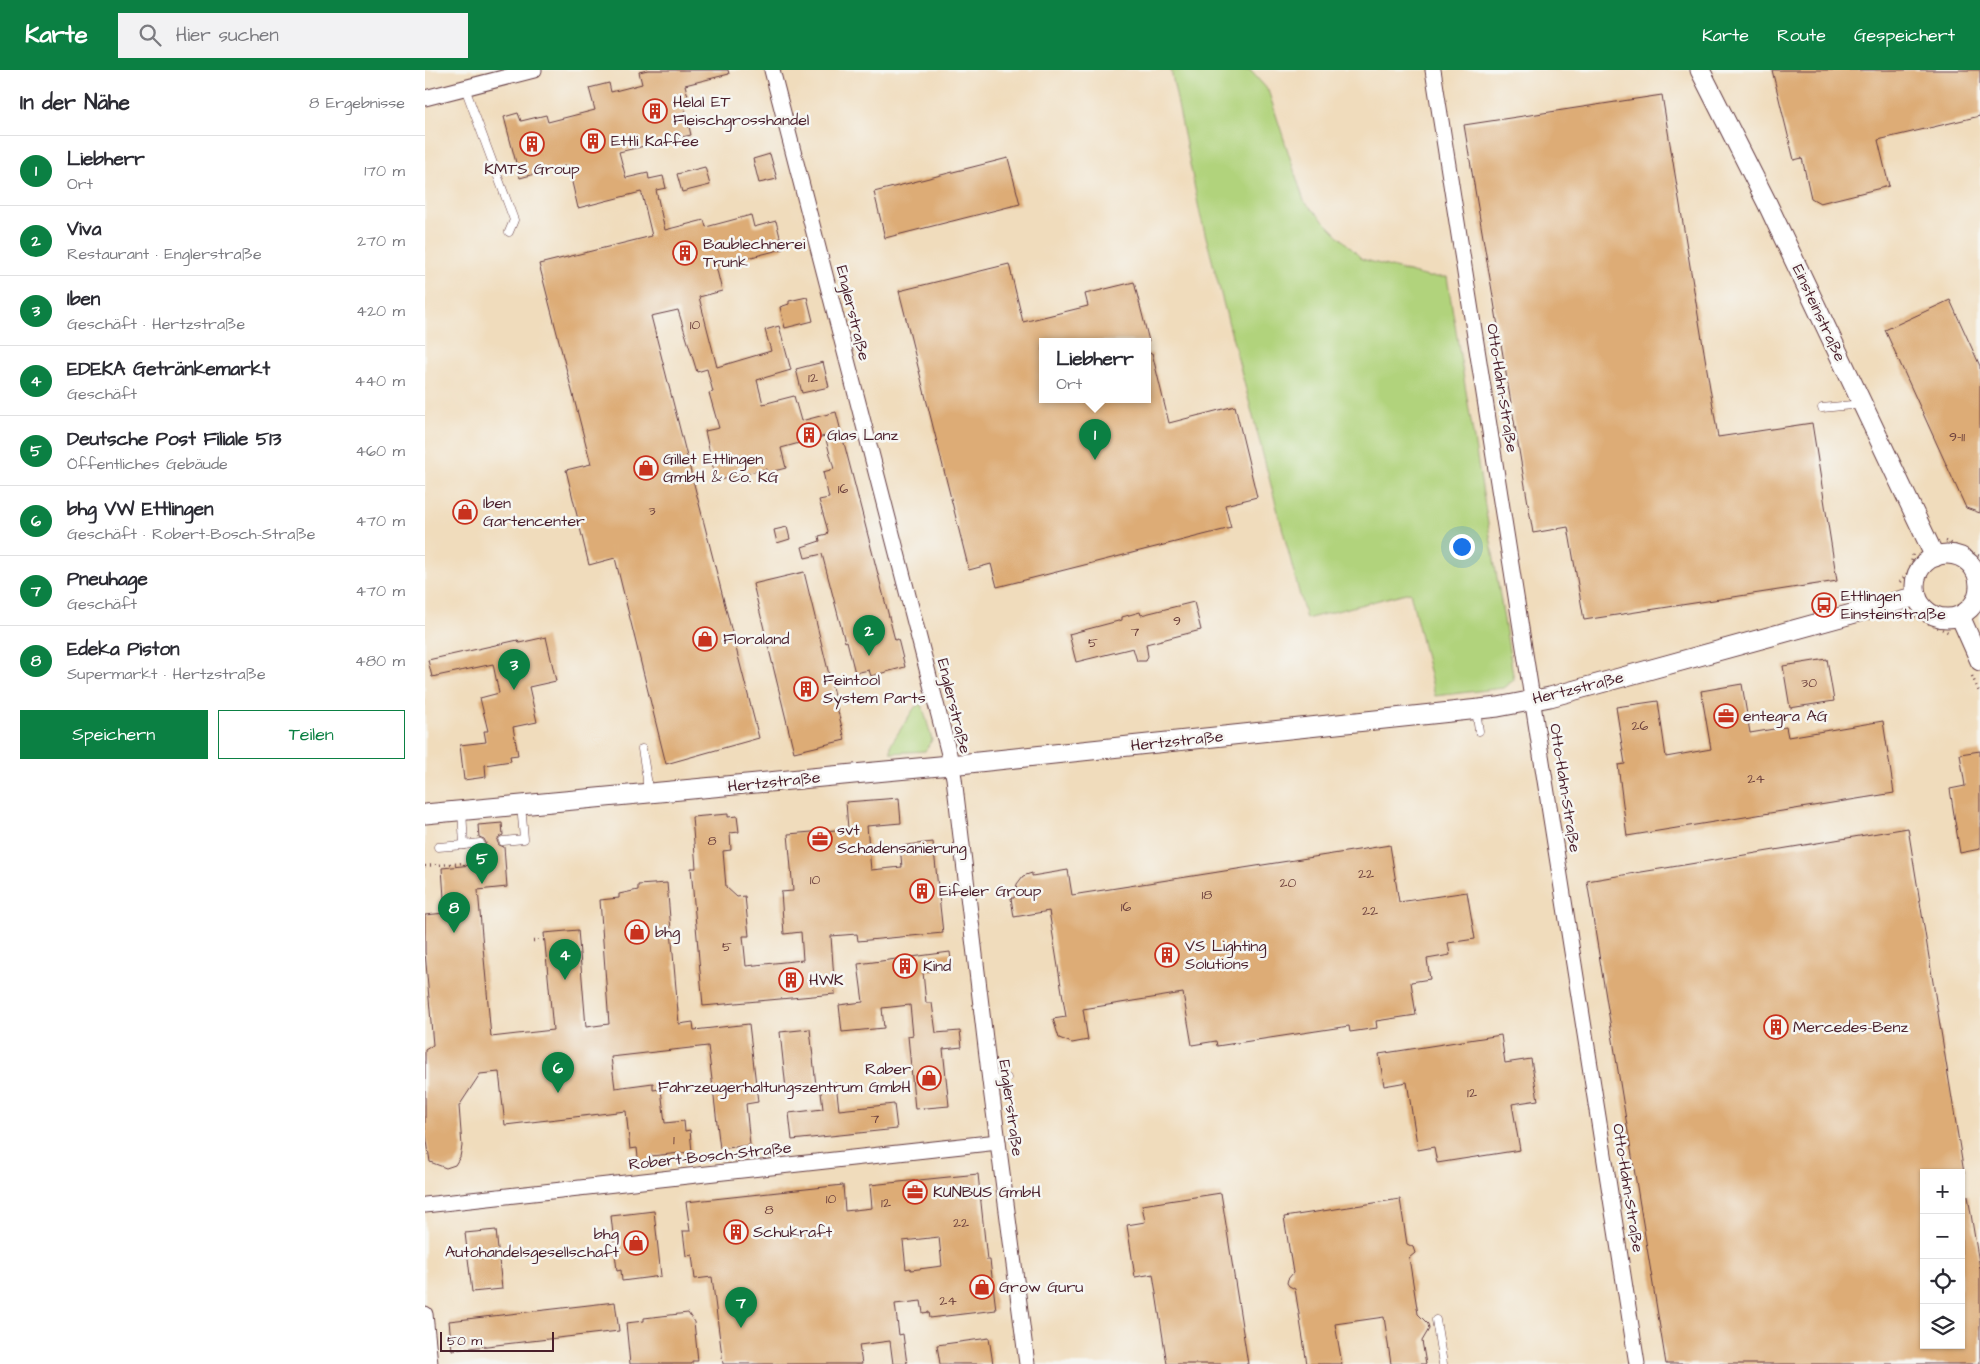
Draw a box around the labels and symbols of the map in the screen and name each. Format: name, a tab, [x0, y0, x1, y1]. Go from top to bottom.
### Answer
place label: Helal ET Fleischgrosshandel	[673, 91, 809, 132]
building icon: Helal ET Fleischgrosshandel	[642, 98, 668, 124]
building icon: Ettli Kaffee	[580, 128, 606, 154]
place label: Ettli Kaffee	[611, 130, 699, 152]
building icon: KMTS Group	[519, 131, 545, 157]
place label: KMTS Group	[484, 158, 580, 180]
place label: Baublechnerei Trunk	[703, 233, 806, 273]
building icon: Baublechnerei Trunk	[672, 240, 698, 266]
street label: Einsteinstraße	[1787, 261, 1851, 366]
street label: Englerstraße	[830, 263, 876, 363]
house number: 10	[690, 315, 700, 335]
street label: Otto-Hahn-Straße	[1481, 322, 1523, 454]
house number: 12	[808, 368, 818, 388]
pin: 1	[1079, 419, 1111, 460]
building icon: Glas Lanz	[796, 422, 822, 448]
place label: Glas Lanz	[827, 424, 898, 446]
house number: 9-11	[1949, 427, 1965, 447]
place label: Gillet Ettlingen GmbH & Co. KG	[663, 448, 778, 488]
shop icon: Gillet Ettlingen GmbH & Co. KG	[633, 455, 659, 481]
house number: 16	[838, 479, 849, 499]
place label: Iben Gartencenter	[483, 492, 585, 532]
shop icon: Iben Gartencenter	[452, 499, 478, 525]
house number: 3	[648, 501, 656, 521]
your location	[1449, 534, 1475, 560]
place label: Ettlingen Einsteinstraße	[1841, 585, 1946, 625]
bus stop icon: Ettlingen Einsteinstraße	[1811, 592, 1837, 618]
house number: 9	[1173, 611, 1181, 631]
pin: 2	[853, 615, 885, 656]
house number: 7	[1131, 622, 1140, 642]
shop icon: Floraland	[692, 626, 718, 652]
place label: Floraland	[723, 628, 789, 650]
house number: 5	[1088, 633, 1098, 653]
pin: 3	[498, 649, 530, 690]
street label: Englerstraße	[931, 656, 977, 756]
street label: Hertzstraße	[1530, 666, 1626, 710]
place label: Feintool System Parts	[823, 669, 926, 710]
house number: 30	[1801, 673, 1817, 693]
building icon: Feintool System Parts	[793, 676, 819, 702]
office icon: entegra AG	[1713, 703, 1739, 729]
place label: entegra AG	[1743, 705, 1828, 728]
house number: 26	[1632, 716, 1649, 736]
street label: Otto-Hahn-Straße	[1544, 722, 1586, 854]
street label: Hertzstraße	[1130, 725, 1225, 757]
street label: Hertzstraße	[727, 766, 822, 798]
house number: 24	[1747, 769, 1765, 789]
place label: svt Schadensanierung	[837, 819, 967, 860]
office icon: svt Schadensanierung	[807, 826, 833, 852]
house number: 8	[707, 831, 717, 851]
pin: 5	[466, 843, 498, 884]
house number: 22	[1358, 864, 1374, 884]
house number: 10	[810, 870, 820, 890]
house number: 20	[1280, 873, 1297, 893]
building icon: Eifeler Group	[909, 878, 935, 904]
place label: Eifeler Group	[939, 880, 1041, 902]
house number: 18	[1202, 885, 1212, 905]
pin: 8	[438, 892, 470, 933]
house number: 16	[1121, 897, 1132, 917]
house number: 22	[1362, 901, 1378, 921]
shop icon: bhg	[624, 919, 650, 945]
place label: bhg	[655, 921, 680, 944]
place label: VS Lighting Solutions	[1185, 935, 1267, 975]
house number: 5	[722, 937, 732, 957]
pin: 4	[549, 939, 581, 980]
building icon: VS Lighting Solutions	[1154, 942, 1180, 968]
building icon: Kind	[892, 953, 918, 979]
place label: Kind	[923, 955, 951, 977]
building icon: HWK	[778, 967, 804, 993]
place label: HWK	[809, 969, 844, 991]
building icon: Mercedes-Benz	[1763, 1014, 1789, 1040]
place label: Mercedes-Benz	[1793, 1016, 1908, 1038]
pin: 6	[542, 1052, 574, 1093]
place label: Raber Fahrzeugerhaltungszentrum GmbH	[658, 1058, 911, 1099]
street label: Englerstraße	[992, 1058, 1029, 1158]
shop icon: Raber Fahrzeugerhaltungszentrum GmbH	[916, 1065, 942, 1091]
house number: 12	[1467, 1083, 1477, 1103]
house number: 7	[871, 1109, 880, 1129]
street label: Otto-Hahn-Straße	[1607, 1122, 1649, 1254]
house number: 1	[673, 1130, 675, 1150]
street label: Robert-Bosch-Straße	[628, 1136, 793, 1175]
office icon: KUNBUS GmbH	[902, 1179, 928, 1205]
place label: KUNBUS GmbH	[933, 1181, 1041, 1203]
house number: 10	[826, 1189, 836, 1209]
house number: 12	[881, 1193, 891, 1213]
house number: 8	[764, 1200, 774, 1220]
house number: 22	[953, 1213, 969, 1233]
building icon: Schukraft	[723, 1219, 749, 1245]
place label: Schukraft	[753, 1221, 833, 1243]
place label: bhg Autohandelsgesellschaft	[445, 1223, 620, 1264]
shop icon: bhg Autohandelsgesellschaft	[623, 1230, 649, 1256]
shop icon: Grow Guru	[969, 1274, 995, 1300]
place label: Grow Guru	[999, 1276, 1083, 1298]
pin: 7	[725, 1287, 757, 1328]
house number: 24	[939, 1291, 957, 1311]
scale bar	[440, 1329, 554, 1352]

